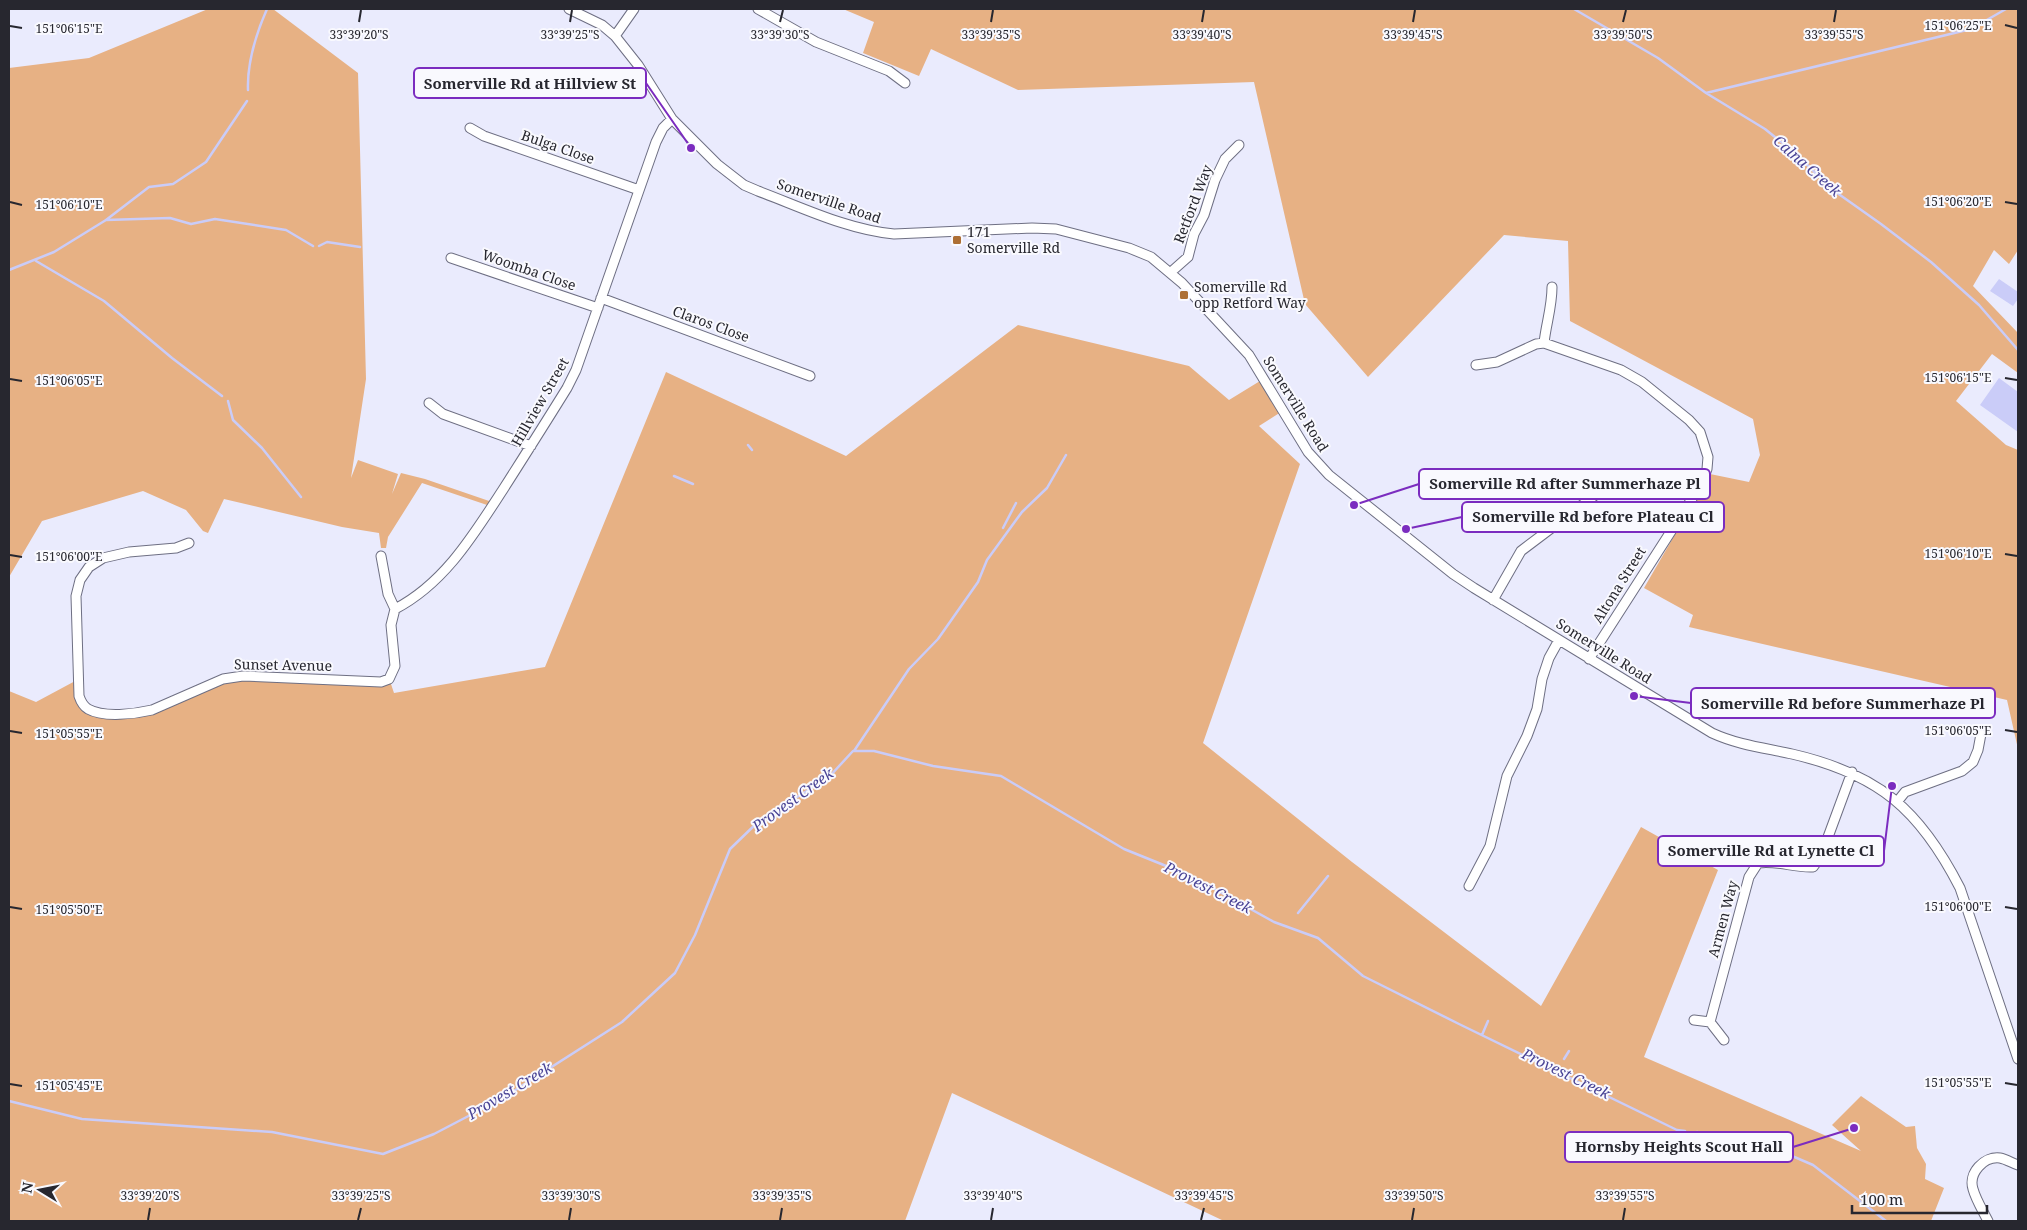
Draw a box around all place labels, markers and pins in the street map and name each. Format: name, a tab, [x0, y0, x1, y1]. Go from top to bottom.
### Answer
callout: Somerville Rd at Hillview St	[414, 68, 646, 98]
place label: 171 Somerville Rd	[967, 222, 1061, 257]
marker: 171 Somerville Rd	[951, 234, 963, 246]
place label: Somerville Rd opp Retford Way	[1194, 277, 1306, 312]
marker: Somerville Rd opp Retford Way	[1178, 289, 1190, 301]
callout: Somerville Rd after Summerhaze Pl	[1419, 469, 1710, 499]
callout: Somerville Rd before Plateau Cl	[1462, 502, 1724, 532]
callout: Somerville Rd before Summerhaze Pl	[1691, 688, 1995, 718]
callout: Somerville Rd at Lynette Cl	[1658, 836, 1884, 866]
callout: Hornsby Heights Scout Hall	[1565, 1132, 1793, 1162]

